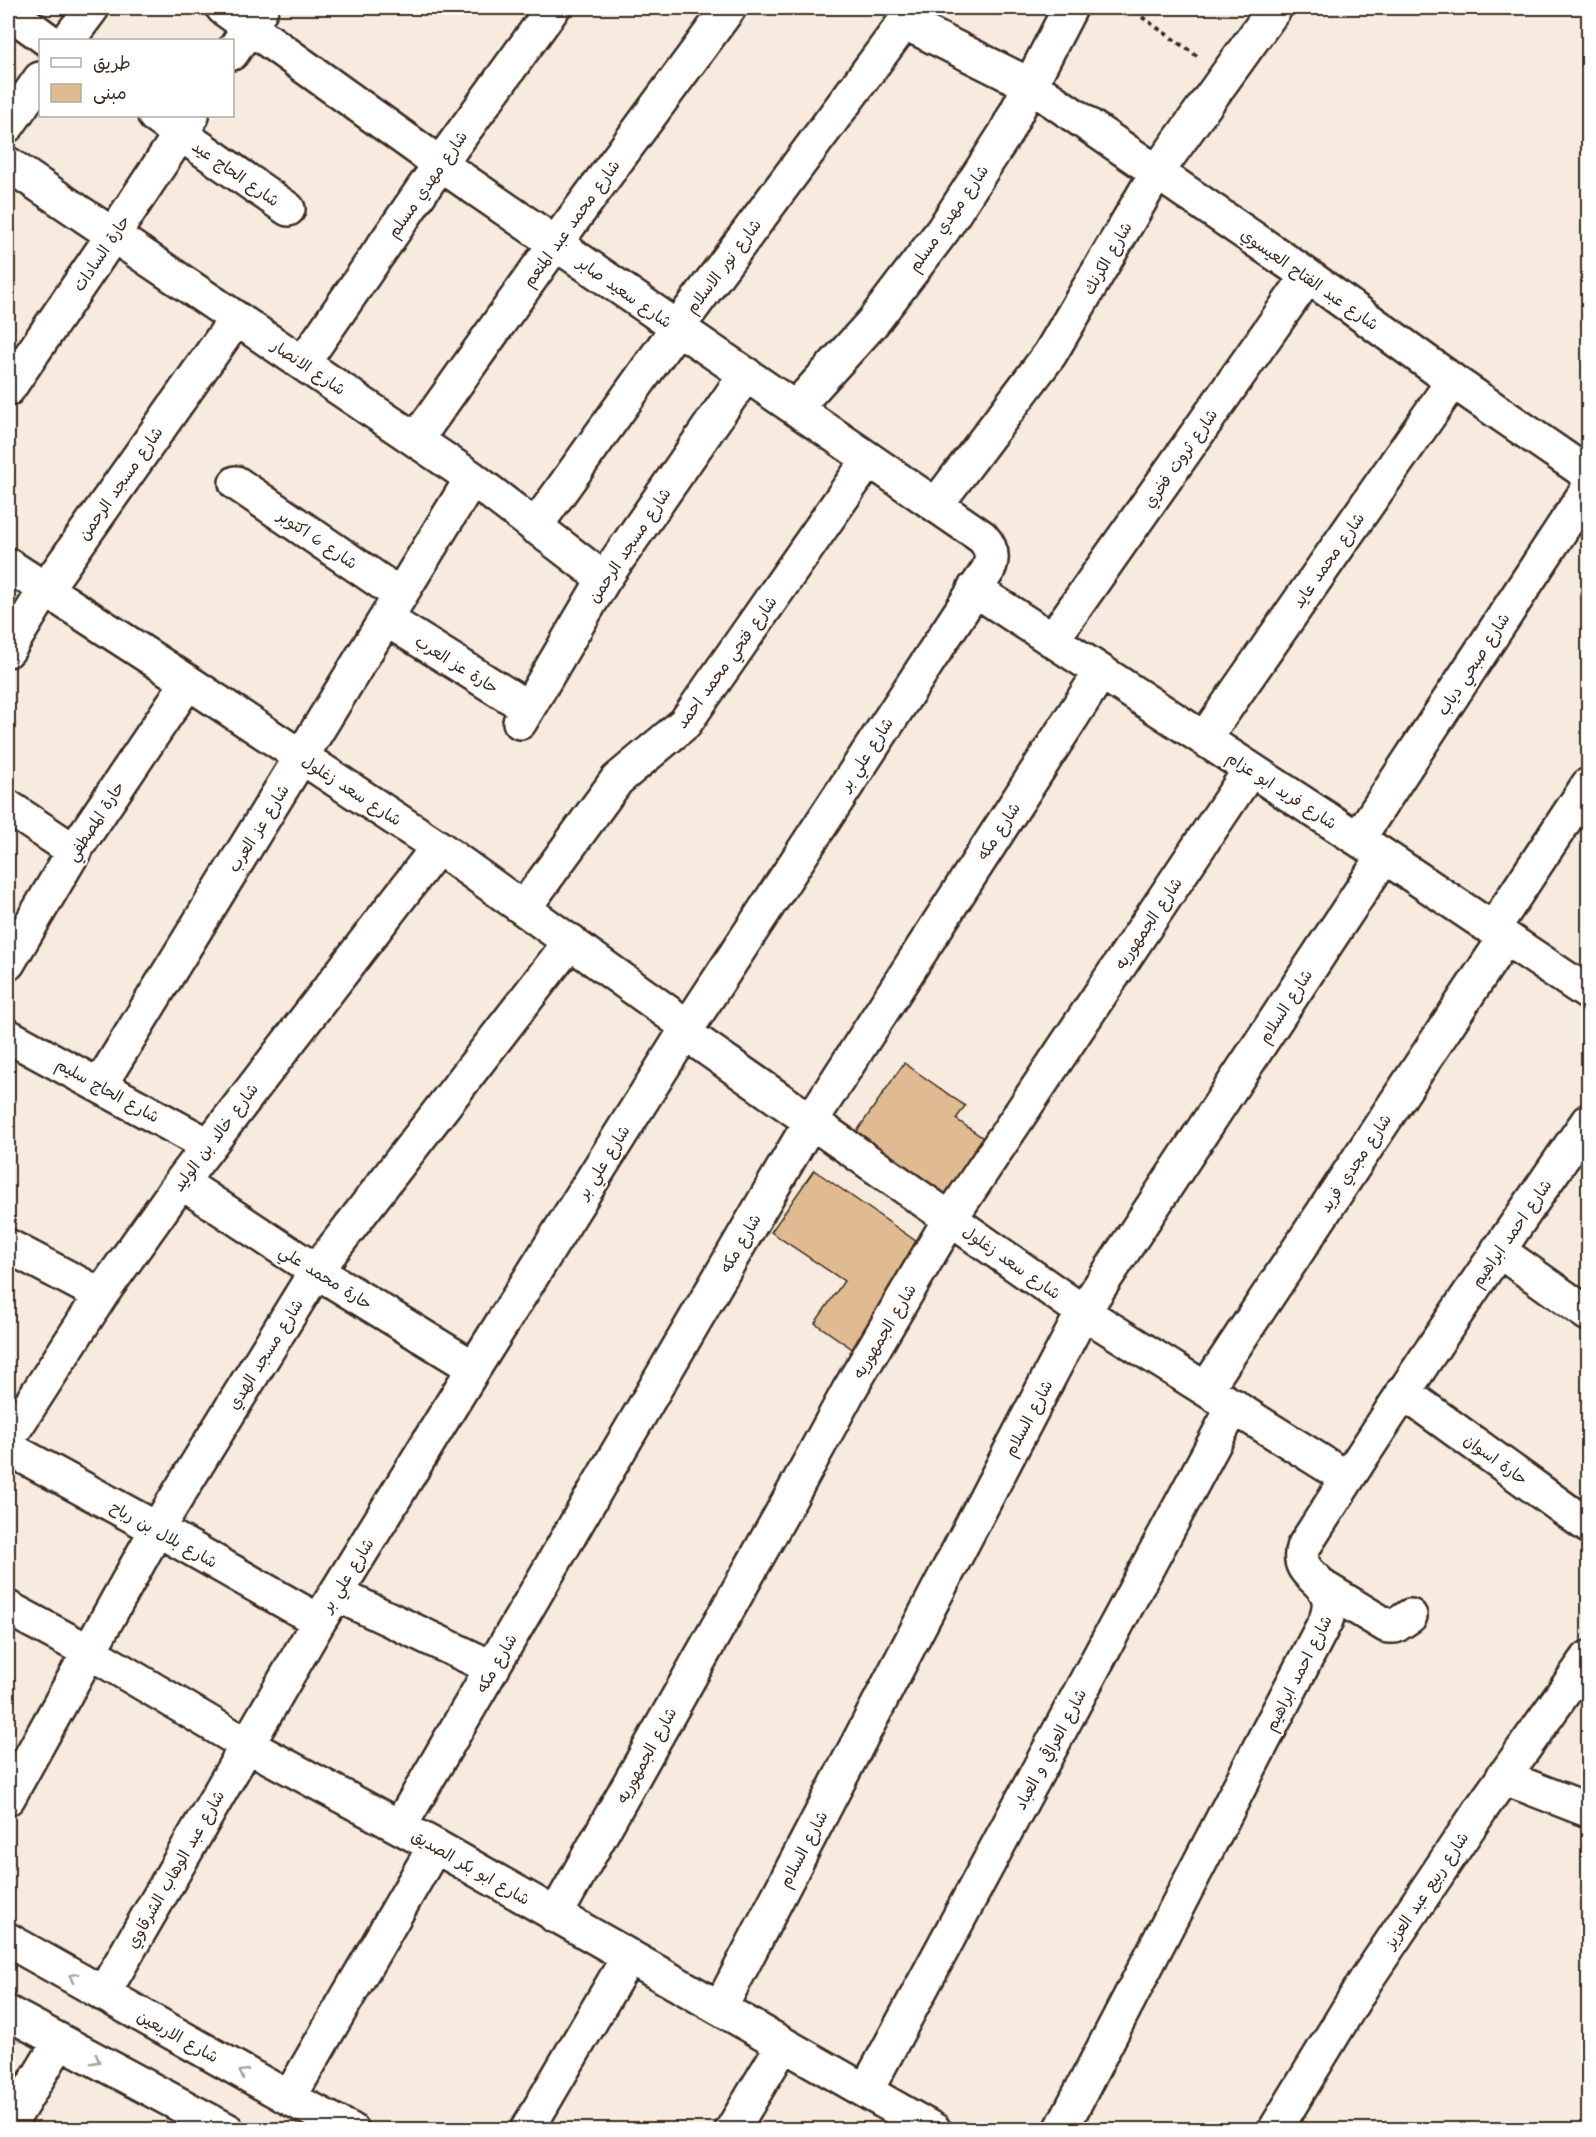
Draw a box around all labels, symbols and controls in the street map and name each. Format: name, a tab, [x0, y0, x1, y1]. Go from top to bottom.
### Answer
legend	[39, 39, 234, 117]
text: طريق	[93, 51, 131, 76]
text: مبنى	[93, 81, 127, 106]
street label: شارع مهدي مسلم	[383, 127, 474, 243]
street label: شارع الحاج عيد	[187, 136, 284, 212]
street label: شارع محمد عبد المنعم	[518, 156, 626, 292]
street label: شارع مهدي مسلم	[904, 161, 995, 277]
street label: حارة السادات	[68, 211, 135, 296]
street label: شارع نور الاسلام	[681, 215, 767, 319]
street label: شارع الكرنك	[1078, 218, 1138, 299]
street label: شارع عبد الفتاح العيسوي	[1236, 224, 1383, 336]
street label: شارع سعيد صابر	[571, 251, 676, 334]
street label: شارع الانصار	[265, 334, 350, 401]
street label: شارع ثروت فخري	[1139, 405, 1223, 512]
street label: شارع مسجد الرحمن	[73, 422, 168, 545]
street label: شارع مسجد الرحمن	[583, 484, 676, 607]
street label: شارع 6 اكتوبر	[272, 504, 362, 575]
street label: شارع محمد عايد	[1288, 508, 1370, 613]
street label: شارع فتحي محمد احمد	[671, 592, 785, 735]
street label: شارع صبحي دياب	[1432, 609, 1518, 722]
street label: حارة عز العرب	[411, 631, 502, 699]
street label: شارع علي بر	[834, 714, 901, 799]
street label: شارع فريد ابو عزام	[1221, 747, 1341, 836]
street label: شارع سعد زغلول	[297, 750, 406, 831]
street label: حارة المصطفي	[62, 777, 132, 867]
street label: شارع عز العرب	[223, 780, 295, 877]
street label: شارع مكه	[972, 798, 1026, 865]
street label: شارع الجمهوريه	[1110, 873, 1188, 974]
street label: شارع السلام	[1254, 965, 1319, 1048]
street label: شارع الحاج سليم	[51, 1053, 163, 1129]
street label: شارع خالد بن الوليد	[168, 1079, 264, 1196]
street label: شارع مجدي فريد	[1315, 1110, 1397, 1217]
street label: شارع علي بر	[571, 1121, 638, 1207]
street label: شارع احمد ابراهيم	[1466, 1175, 1558, 1293]
street label: شارع مكه	[715, 1210, 767, 1277]
street label: شارع سعد زغلول	[958, 1221, 1065, 1305]
street label: حارة محمد علي	[273, 1241, 376, 1318]
street label: شارع الجمهوريه	[848, 1280, 922, 1383]
street label: شارع مسجد الهدي	[223, 1295, 309, 1414]
street label: شارع السلام	[999, 1376, 1059, 1461]
street label: حارة اسوان	[1459, 1429, 1532, 1490]
street label: شارع بلال بن رباح	[106, 1496, 221, 1573]
street label: شارع علي بر	[315, 1534, 382, 1620]
street label: شارع احمد ابراهيم	[1260, 1612, 1339, 1736]
street label: شارع مكه	[471, 1630, 523, 1697]
street label: شارع العراقي و العباد	[1010, 1685, 1092, 1814]
street label: شارع الجمهوريه	[611, 1704, 682, 1807]
street label: شارع عبد الوهاب الشرقاوي	[122, 1787, 230, 1952]
street label: شارع السلام	[774, 1807, 834, 1892]
street label: شارع ابو بكر الصديق	[407, 1825, 534, 1911]
street label: شارع ربيع عبد العزيز	[1378, 1828, 1474, 1955]
one-way arrow	[69, 1973, 80, 1984]
street label: شارع الاربعين	[133, 2005, 222, 2068]
one-way arrow	[90, 2053, 101, 2065]
one-way arrow	[239, 2068, 250, 2080]

